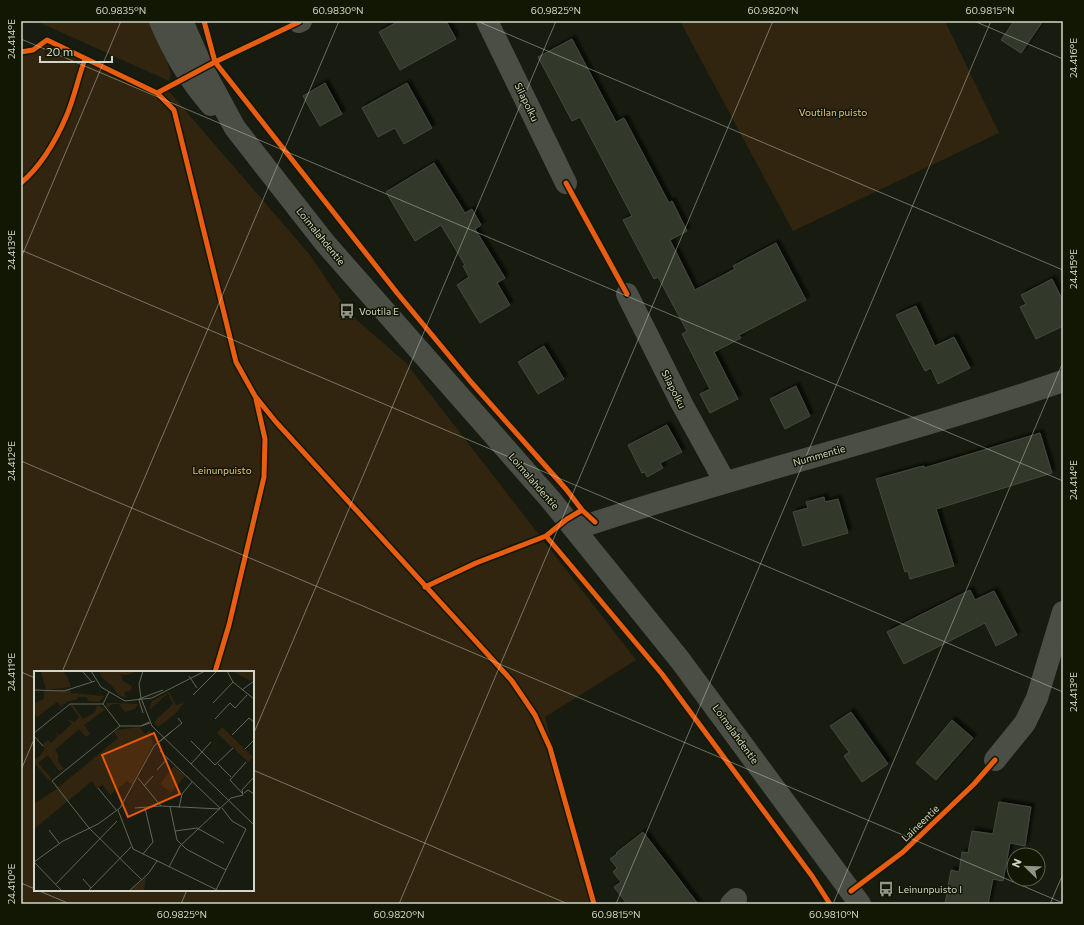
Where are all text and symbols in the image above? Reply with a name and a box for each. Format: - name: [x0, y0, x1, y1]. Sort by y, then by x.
- text: 60.9835°N: [96, 4, 146, 16]
- text: 60.9830°N: [312, 4, 364, 16]
- text: 60.9825°N: [531, 4, 581, 16]
- text: 60.9820°N: [748, 4, 799, 16]
- text: 60.9815°N: [965, 4, 1015, 16]
- text: 24.414°E: [5, 19, 17, 59]
- scale bar: [40, 38, 112, 64]
- text: 24.416°E: [1067, 38, 1079, 78]
- text: 20 m: [46, 44, 73, 58]
- street label: Silapolku: [512, 81, 542, 123]
- park label: Voutilan puisto: [799, 106, 867, 118]
- street label: Loimalahdentie: [294, 205, 348, 267]
- text: 24.413°E: [5, 230, 17, 270]
- text: 24.415°E: [1067, 249, 1079, 289]
- bus stop icon: Voutila E: [338, 302, 356, 320]
- place label: Voutila E: [359, 305, 399, 317]
- street label: Silapolku: [659, 368, 689, 410]
- text: 24.412°E: [5, 441, 17, 481]
- street label: Nummentie: [792, 442, 846, 468]
- street label: Loimalahdentie: [506, 450, 562, 512]
- text: 24.414°E: [1067, 460, 1079, 500]
- park label: Leinunpuisto: [192, 464, 252, 476]
- text: 24.411°E: [5, 653, 17, 691]
- inset map: [34, 671, 254, 891]
- text: 24.413°E: [1067, 672, 1079, 712]
- street label: Loimalahdentie: [710, 702, 762, 766]
- street label: Laineentie: [899, 802, 941, 844]
- north arrow: [1006, 847, 1046, 887]
- text: N: [1009, 857, 1024, 869]
- text: 24.410°E: [5, 864, 17, 904]
- bus stop icon: Leinunpuisto I: [877, 880, 895, 898]
- place label: Leinunpuisto I: [898, 883, 962, 895]
- text: 60.9825°N: [157, 908, 207, 920]
- text: 60.9820°N: [374, 908, 425, 920]
- text: 60.9815°N: [591, 908, 641, 920]
- text: 60.9810°N: [809, 908, 859, 920]

